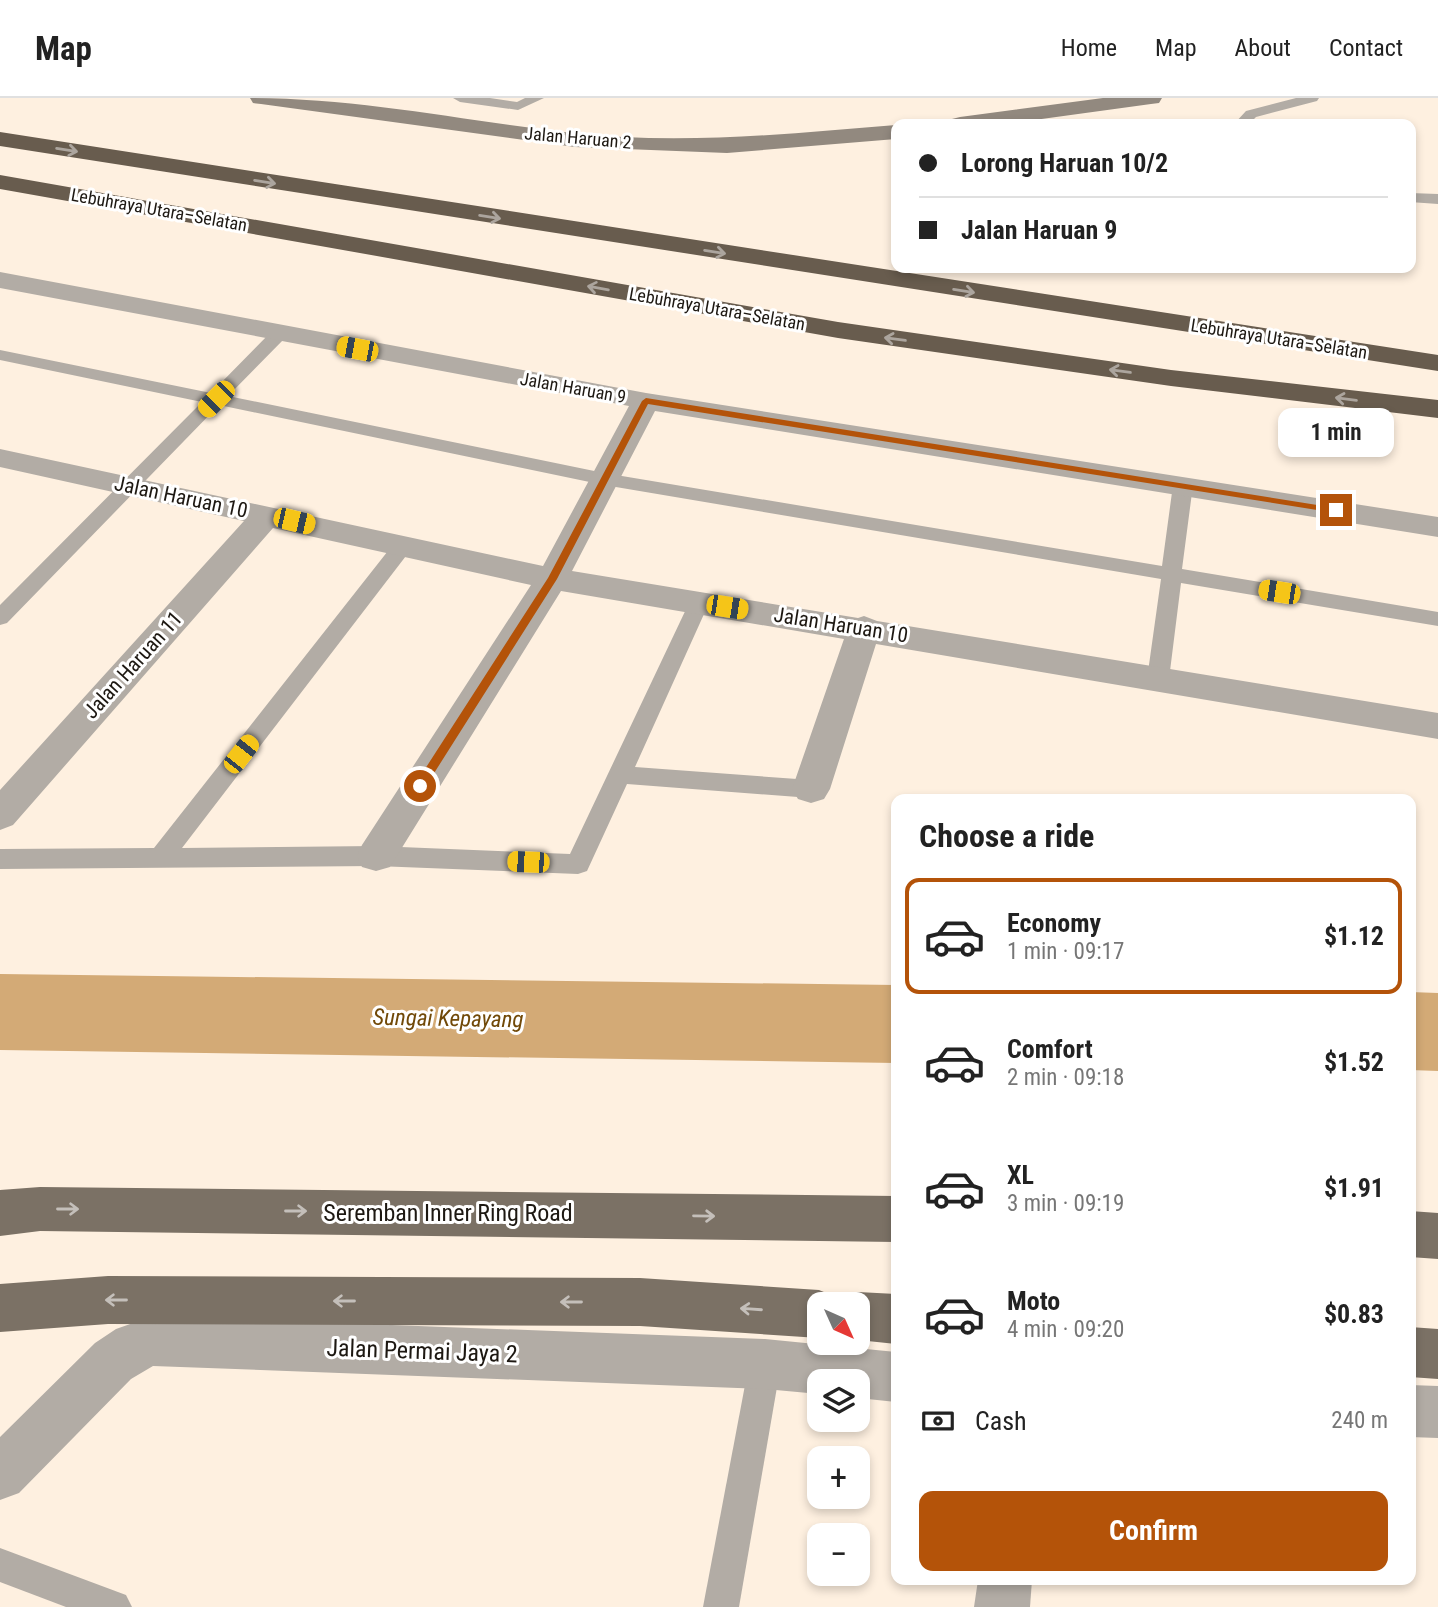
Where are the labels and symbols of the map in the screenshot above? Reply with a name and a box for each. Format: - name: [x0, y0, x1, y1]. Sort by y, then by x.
- street label: Jalan Haruan 2: [524, 122, 632, 153]
- one-way arrow: [55, 144, 78, 157]
- one-way arrow: [253, 176, 276, 189]
- street label: Lebuhraya Utara–Selatan: [69, 184, 249, 235]
- one-way arrow: [478, 211, 501, 224]
- one-way arrow: [703, 246, 726, 259]
- one-way arrow: [587, 281, 610, 294]
- street label: Lebuhraya Utara–Selatan: [627, 283, 807, 334]
- one-way arrow: [952, 285, 975, 298]
- street label: Lebuhraya Utara–Selatan: [1189, 314, 1369, 363]
- one-way arrow: [884, 332, 907, 345]
- car: [335, 335, 380, 363]
- one-way arrow: [1109, 364, 1132, 377]
- street label: Jalan Haruan 9: [518, 368, 628, 407]
- car: [194, 377, 239, 421]
- one-way arrow: [1335, 392, 1358, 405]
- callout: 1 min: [1278, 408, 1394, 458]
- street label: Jalan Haruan 10: [112, 471, 250, 523]
- route end: [1320, 494, 1352, 526]
- car: [272, 506, 317, 536]
- car: [1257, 578, 1302, 606]
- car: [705, 593, 750, 621]
- street label: Jalan Haruan 10: [772, 603, 910, 647]
- street label: Jalan Haruan 11: [79, 607, 187, 723]
- car: [220, 731, 263, 777]
- route start: [404, 770, 436, 802]
- car: [507, 851, 550, 873]
- water label: Sungai Kepayang: [372, 1004, 524, 1033]
- street label: Seremban Inner Ring Road: [323, 1199, 573, 1227]
- one-way arrow: [56, 1203, 79, 1216]
- one-way arrow: [284, 1205, 307, 1218]
- one-way arrow: [692, 1209, 715, 1222]
- north arrow: [807, 1292, 870, 1354]
- one-way arrow: [105, 1293, 128, 1307]
- one-way arrow: [333, 1294, 356, 1308]
- one-way arrow: [560, 1295, 583, 1309]
- one-way arrow: [740, 1303, 763, 1316]
- street label: Jalan Permai Jaya 2: [326, 1334, 518, 1368]

